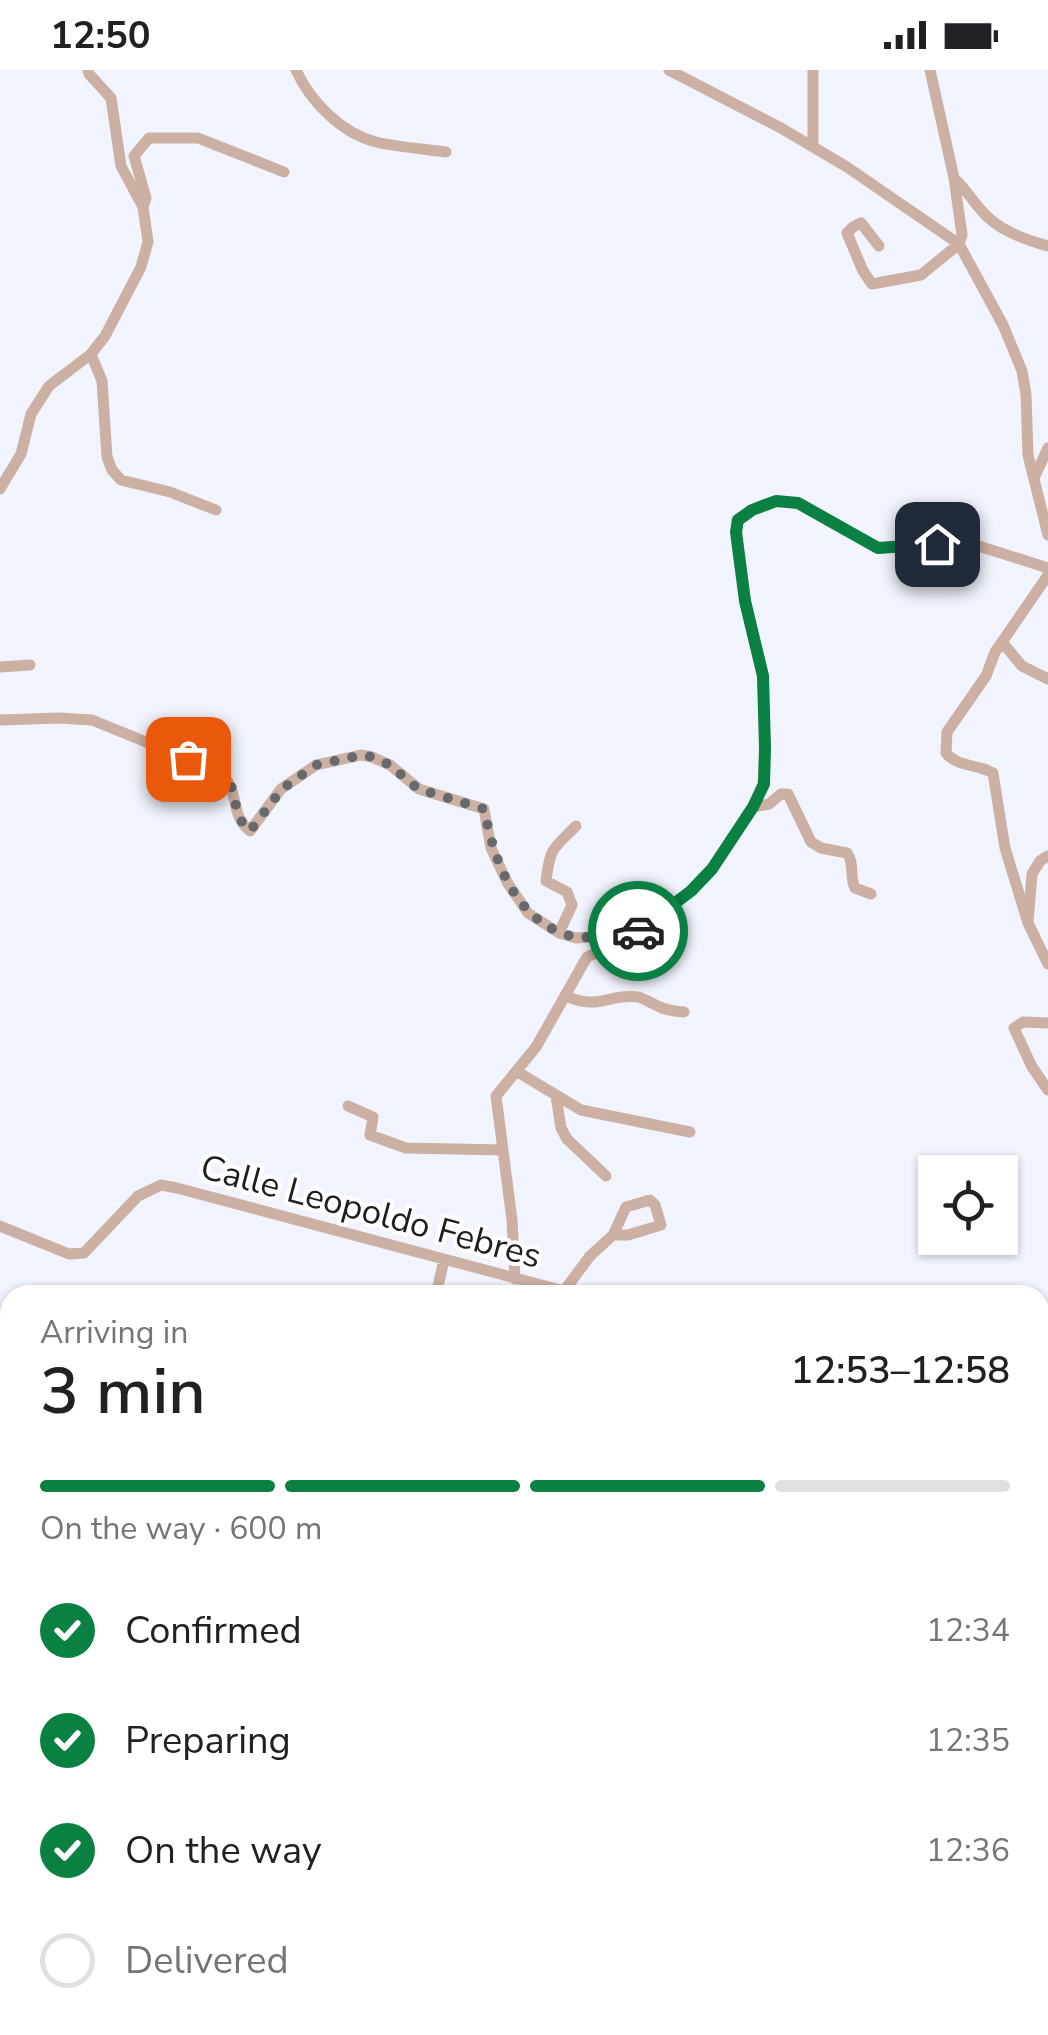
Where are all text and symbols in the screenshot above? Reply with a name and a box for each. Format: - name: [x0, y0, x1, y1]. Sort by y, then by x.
- text: 12:50: [50, 10, 151, 61]
- pin: [895, 502, 980, 587]
- icon: home: [910, 517, 965, 572]
- pin: [146, 717, 231, 802]
- icon: bag: [161, 732, 216, 787]
- courier: [588, 881, 688, 981]
- icon: car: [611, 904, 666, 959]
- street label: Calle Leopoldo Febres: [195, 1143, 546, 1280]
- map controls: [918, 1155, 1018, 1255]
- button: locate: [918, 1155, 1018, 1255]
- text: Arriving in: [40, 1311, 188, 1354]
- text: 12:53–12:58: [791, 1345, 1010, 1396]
- text: 3 min: [40, 1347, 206, 1436]
- text: On the way · 600 m: [40, 1507, 322, 1550]
- icon: check: [40, 1603, 95, 1658]
- text: Confirmed: [125, 1605, 302, 1656]
- text: 12:34: [926, 1609, 1010, 1652]
- icon: check: [40, 1713, 95, 1768]
- text: Preparing: [125, 1715, 291, 1766]
- text: 12:35: [926, 1719, 1010, 1762]
- icon: check: [40, 1823, 95, 1878]
- text: On the way: [125, 1825, 321, 1876]
- text: 12:36: [926, 1829, 1010, 1872]
- text: Delivered: [125, 1935, 289, 1986]

